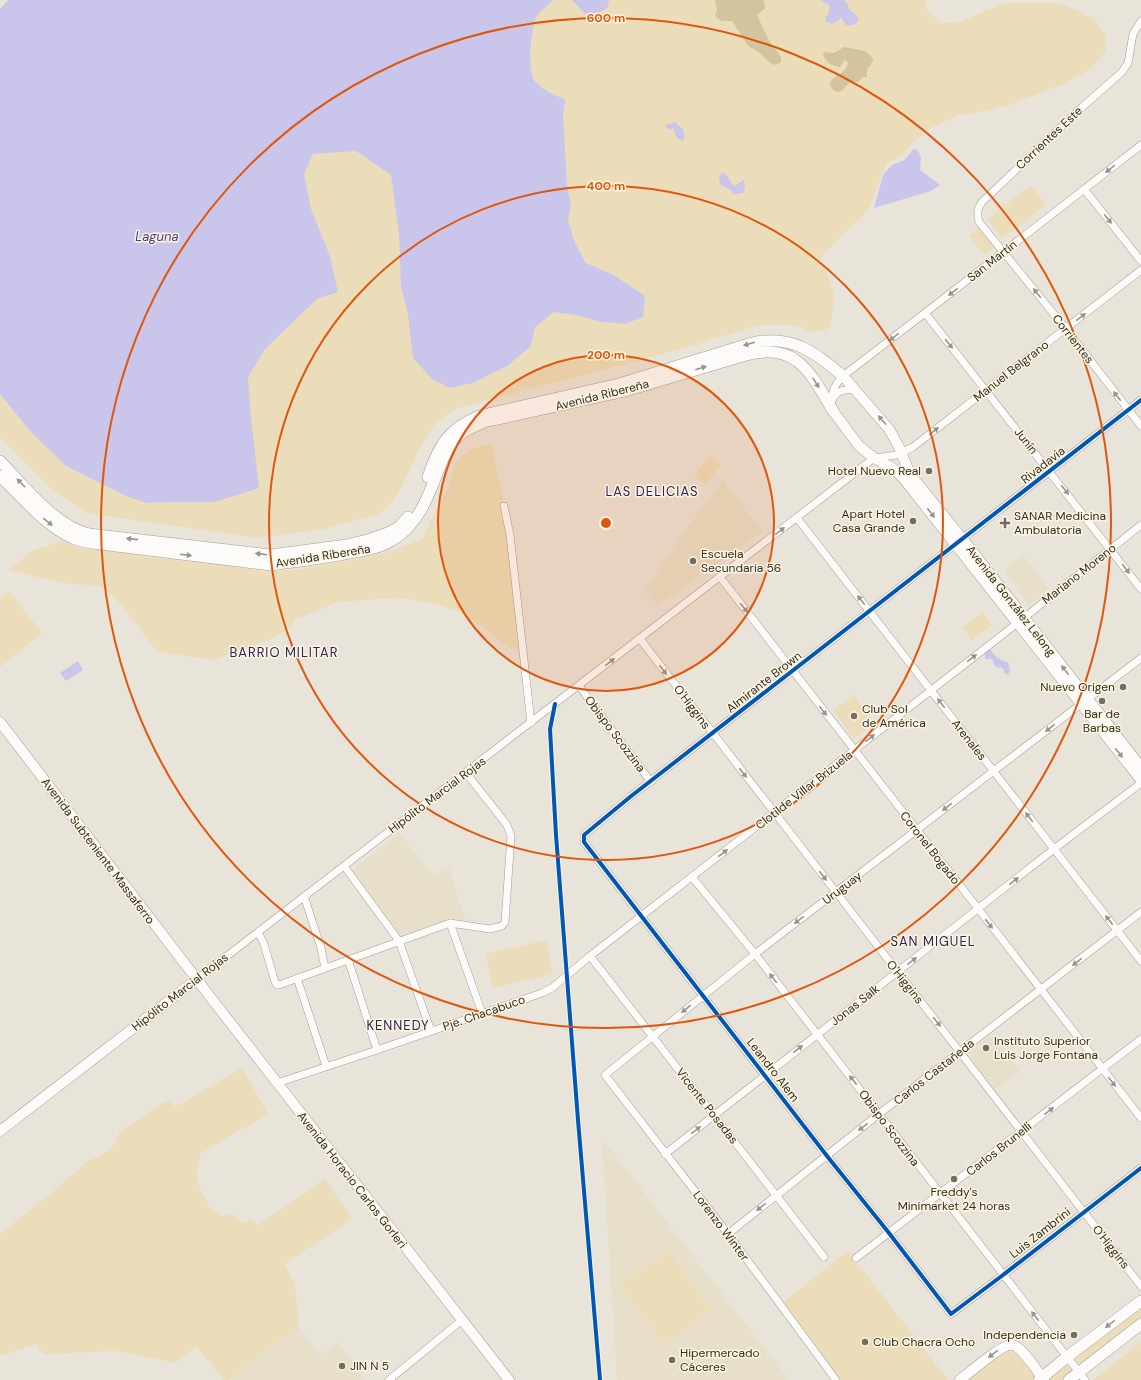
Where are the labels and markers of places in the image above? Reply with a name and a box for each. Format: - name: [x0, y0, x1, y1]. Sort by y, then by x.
- place label: Hotel Nuevo Real: [828, 463, 921, 479]
- marker: Hotel Nuevo Real: [924, 466, 934, 476]
- place label: Apart Hotel Casa Grande: [833, 506, 905, 536]
- place label: SANAR Medicina Ambulatoria: [1014, 508, 1106, 538]
- centre of rings: [599, 516, 613, 530]
- marker: Apart Hotel Casa Grande: [908, 516, 918, 526]
- marker: SANAR Medicina Ambulatoria: [999, 517, 1011, 529]
- place label: Escuela Secundaria 56: [701, 546, 781, 576]
- marker: Escuela Secundaria 56: [688, 556, 698, 566]
- place label: Nuevo Origen: [1040, 679, 1115, 695]
- marker: Nuevo Origen: [1118, 682, 1128, 692]
- marker: Bar de Barbas: [1097, 696, 1107, 706]
- place label: Club Sol de América: [862, 701, 926, 731]
- place label: Bar de Barbas: [1083, 706, 1121, 736]
- marker: Club Sol de América: [849, 711, 859, 721]
- place label: Instituto Superior Luis Jorge Fontana: [994, 1033, 1098, 1063]
- marker: Instituto Superior Luis Jorge Fontana: [981, 1043, 991, 1053]
- marker: Freddy's Minimarket 24 horas: [949, 1174, 959, 1184]
- place label: Freddy's Minimarket 24 horas: [898, 1184, 1010, 1214]
- place label: Independencia: [983, 1327, 1066, 1343]
- marker: Independencia: [1069, 1330, 1079, 1340]
- place label: Club Chacra Ocho: [873, 1334, 975, 1350]
- marker: Club Chacra Ocho: [860, 1337, 870, 1347]
- place label: Hipermercado Cáceres: [680, 1345, 760, 1375]
- marker: Hipermercado Cáceres: [667, 1355, 677, 1365]
- place label: JIN N 5: [350, 1358, 389, 1374]
- marker: JIN N 5: [337, 1361, 347, 1371]

